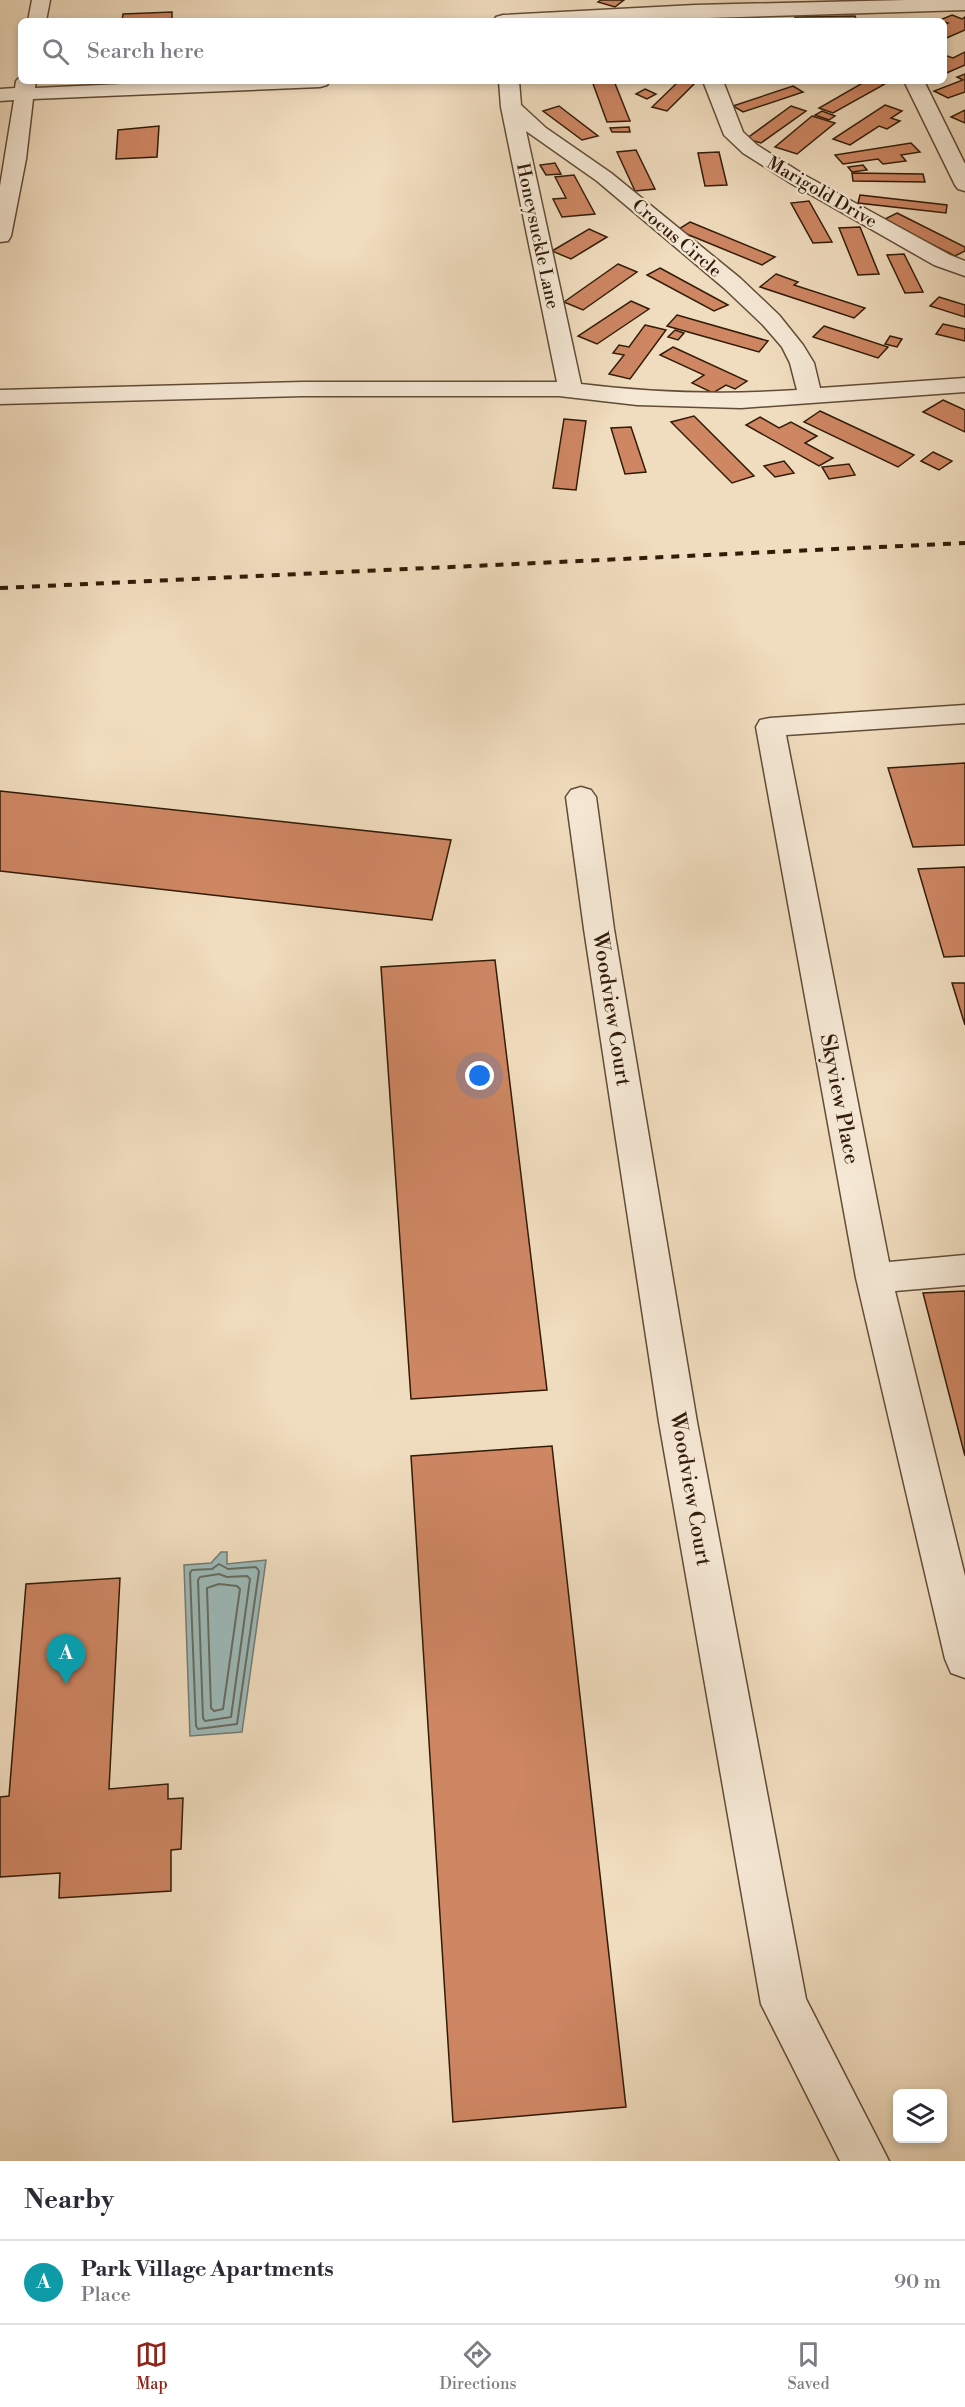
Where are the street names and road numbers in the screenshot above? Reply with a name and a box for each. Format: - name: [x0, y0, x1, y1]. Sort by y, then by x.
- street label: Marigold Drive: [762, 152, 881, 233]
- street label: Honeysuckle Lane: [511, 161, 564, 311]
- street label: Crocus Circle: [627, 194, 726, 283]
- street label: Woodview Court: [586, 929, 636, 1089]
- street label: Skyview Place: [814, 1032, 864, 1167]
- street label: Woodview Court: [664, 1409, 716, 1569]

